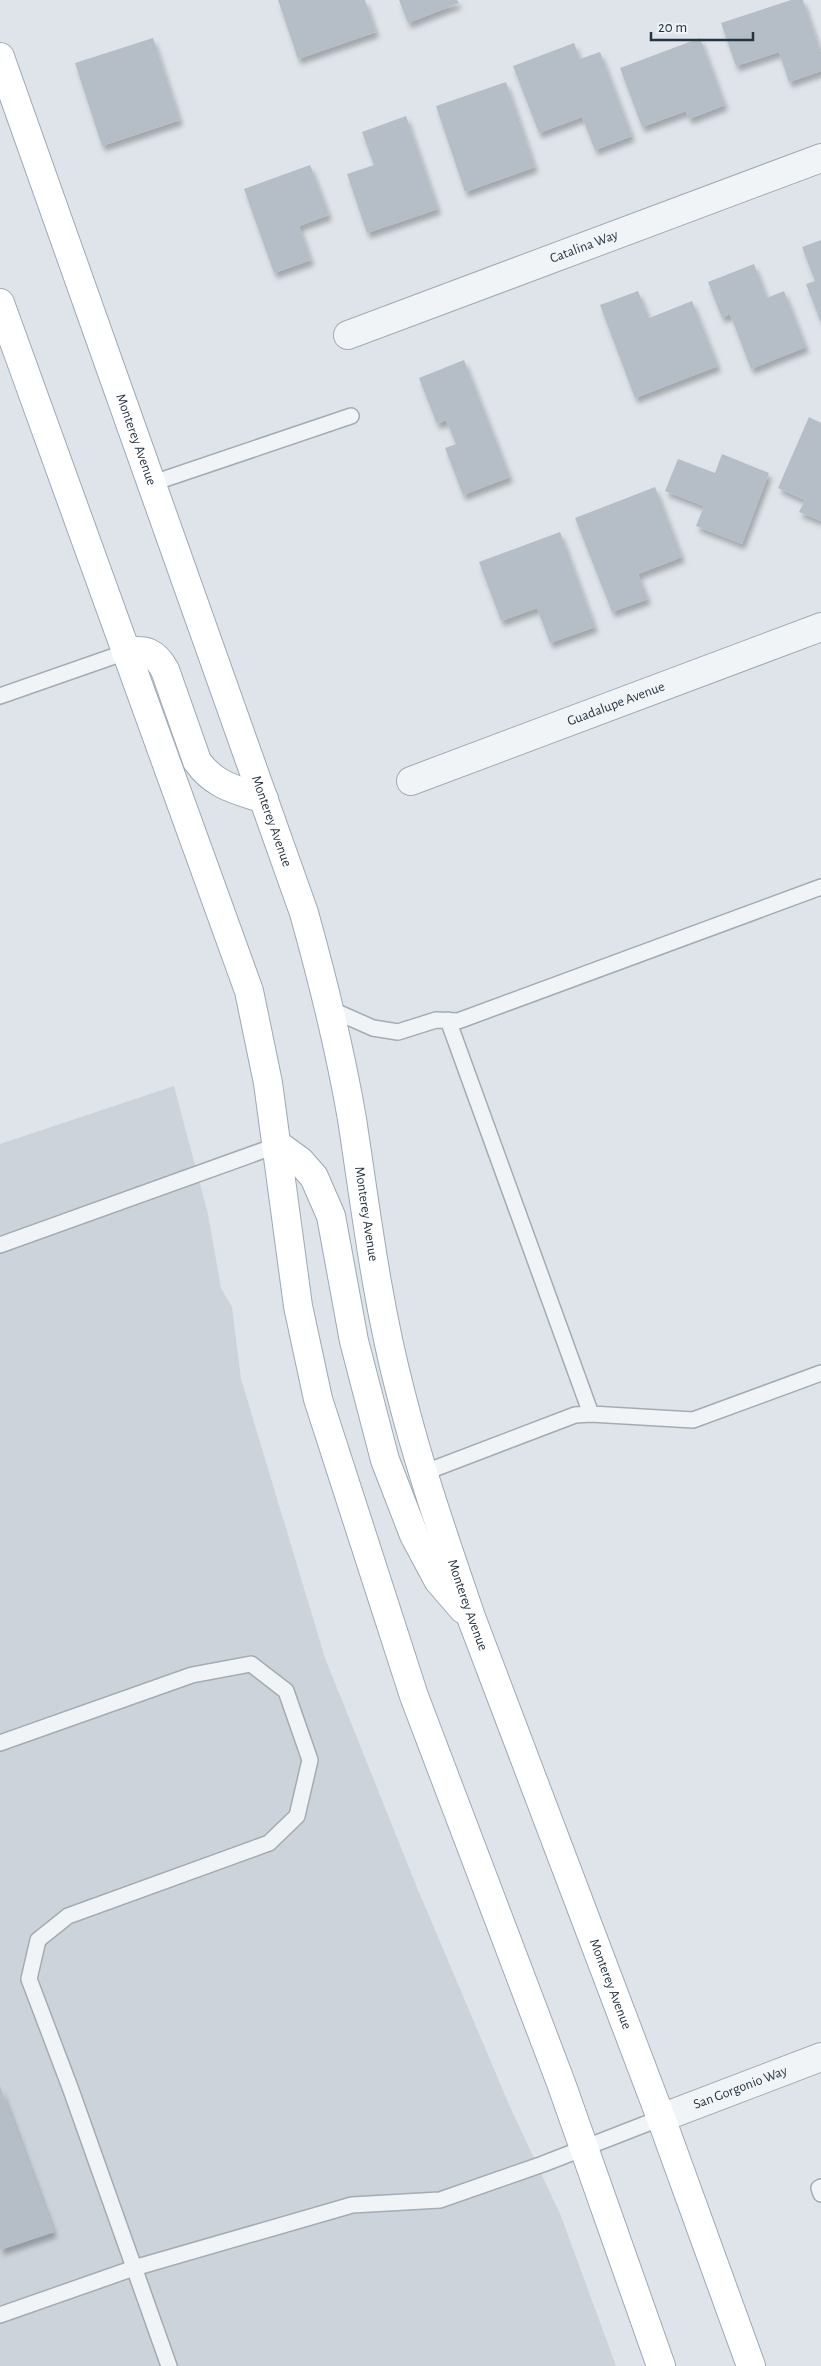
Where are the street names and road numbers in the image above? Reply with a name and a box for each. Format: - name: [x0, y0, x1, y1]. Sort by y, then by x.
- street label: Catalina Way: [548, 228, 620, 266]
- street label: Monterey Avenue: [113, 392, 158, 487]
- street label: Guadalupe Avenue: [565, 679, 667, 729]
- street label: Monterey Avenue: [249, 774, 294, 869]
- street label: Monterey Avenue: [352, 1166, 380, 1262]
- street label: Monterey Avenue: [445, 1558, 490, 1653]
- street label: Monterey Avenue: [587, 1937, 634, 2031]
- street label: San Gorgonio Way: [692, 2064, 789, 2112]

